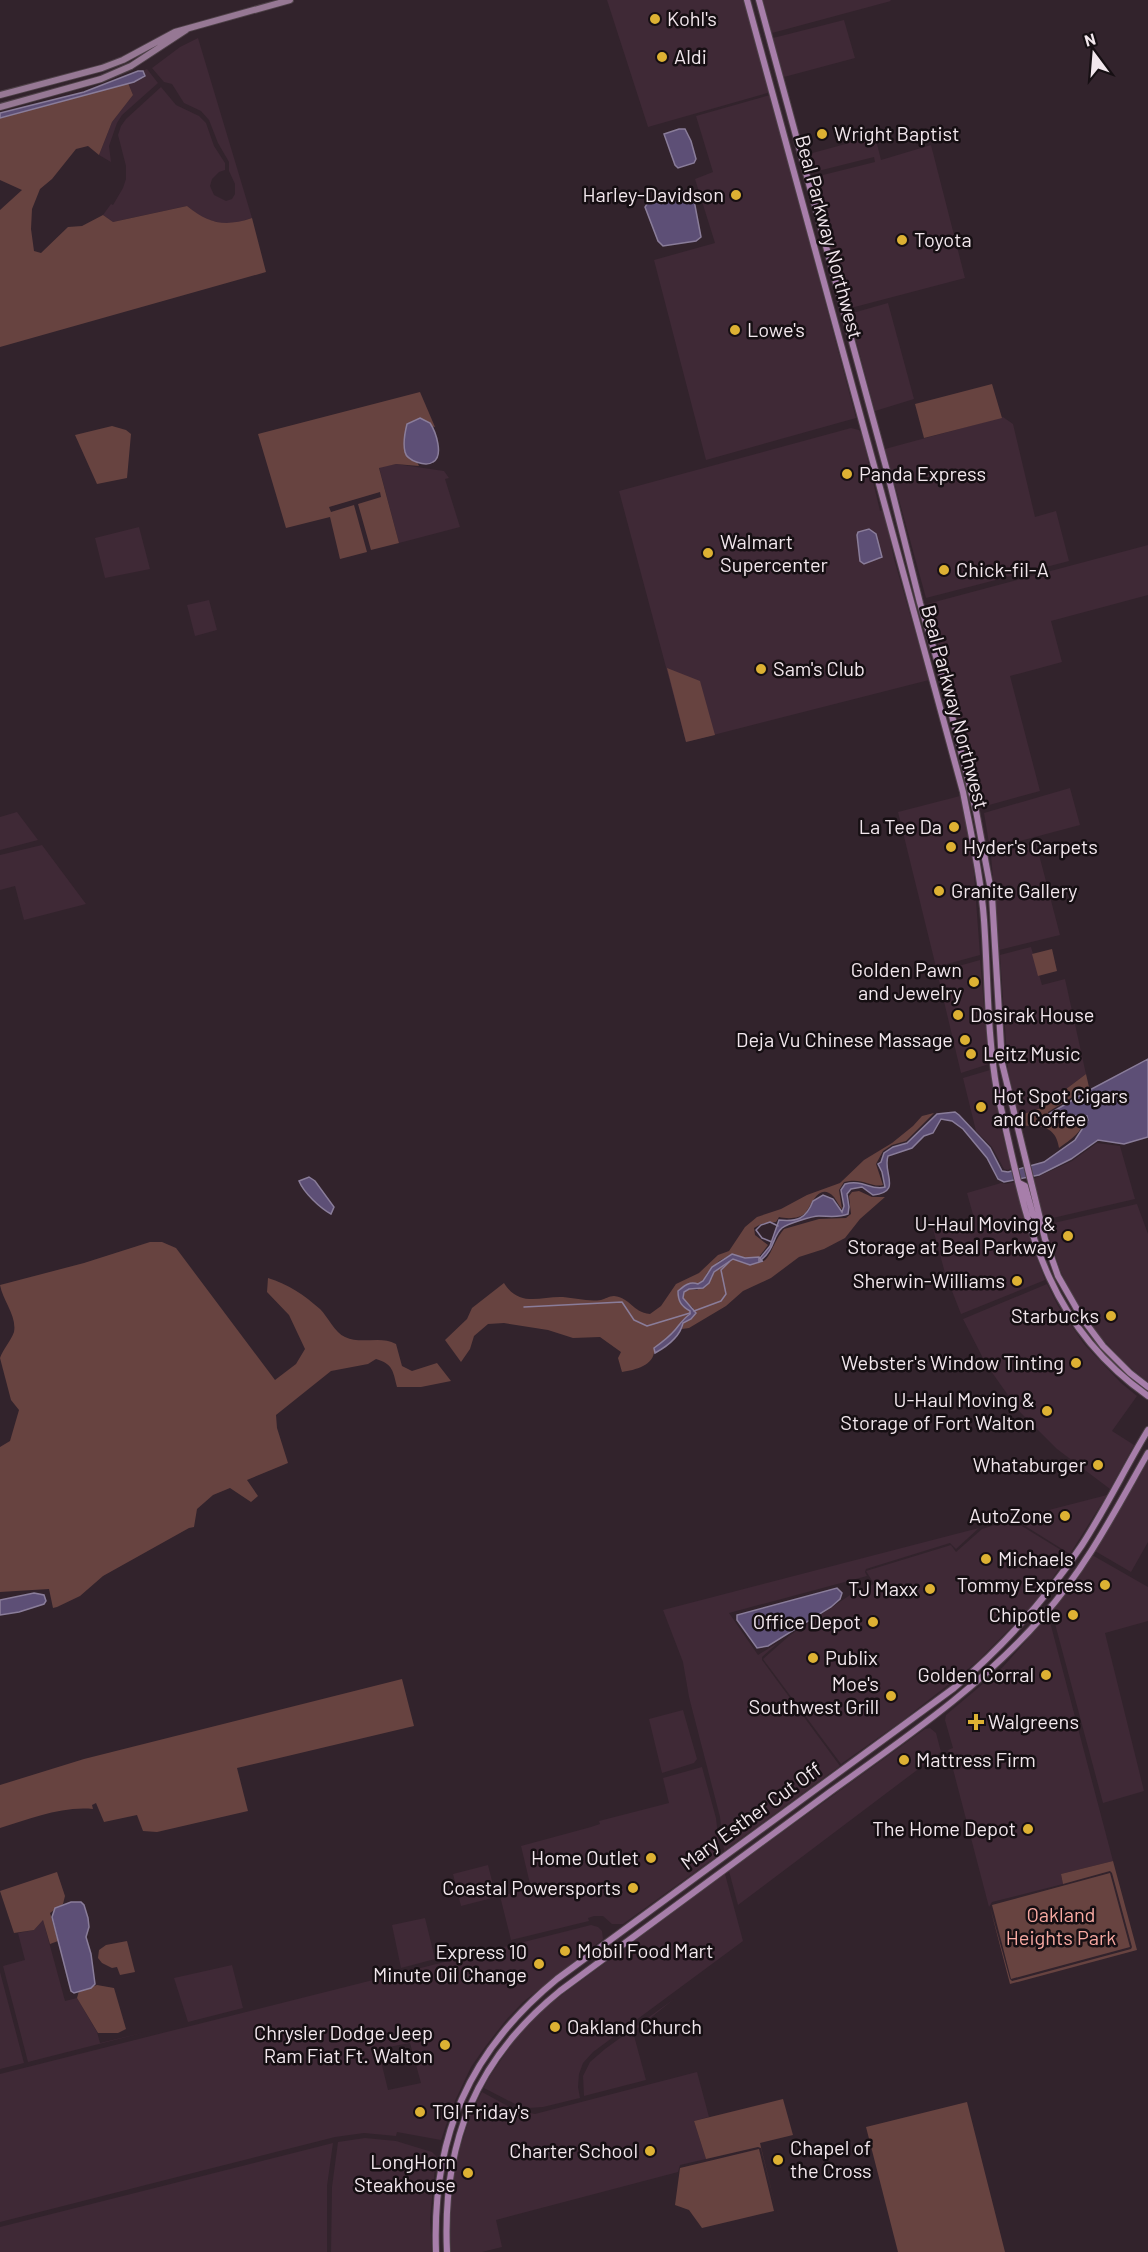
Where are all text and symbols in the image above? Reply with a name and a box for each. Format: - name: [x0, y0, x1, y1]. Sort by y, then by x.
- place label: Kohl's: [667, 6, 717, 30]
- marker: Kohl's: [648, 12, 662, 26]
- north arrow: [1064, 24, 1124, 84]
- text: N: [1082, 29, 1097, 50]
- place label: Aldi: [674, 44, 707, 68]
- marker: Aldi: [655, 50, 669, 64]
- place label: Wright Baptist: [834, 121, 959, 145]
- marker: Wright Baptist: [815, 127, 829, 141]
- street label: Beal Parkway Northwest: [791, 132, 869, 341]
- place label: Harley-Davidson: [583, 182, 724, 206]
- marker: Harley-Davidson: [729, 188, 743, 202]
- place label: Toyota: [914, 227, 972, 251]
- marker: Toyota: [895, 233, 909, 247]
- place label: Lowe's: [747, 317, 805, 341]
- marker: Lowe's: [728, 323, 742, 337]
- place label: Panda Express: [859, 461, 986, 485]
- marker: Panda Express: [840, 467, 854, 481]
- place label: Walmart Supercenter: [720, 529, 828, 576]
- marker: Walmart Supercenter: [701, 546, 715, 560]
- place label: Chick-fil-A: [956, 557, 1049, 581]
- marker: Chick-fil-A: [937, 563, 951, 577]
- street label: Beal Parkway Northwest: [917, 602, 995, 811]
- place label: Sam's Club: [773, 656, 865, 680]
- marker: Sam's Club: [754, 662, 768, 676]
- place label: La Tee Da: [859, 814, 942, 838]
- marker: La Tee Da: [947, 820, 961, 834]
- place label: Hyder's Carpets: [963, 834, 1098, 858]
- marker: Hyder's Carpets: [944, 840, 958, 854]
- place label: Granite Gallery: [951, 878, 1078, 902]
- marker: Granite Gallery: [932, 884, 946, 898]
- place label: Golden Pawn and Jewelry: [851, 957, 962, 1004]
- marker: Golden Pawn and Jewelry: [967, 975, 981, 989]
- place label: Dosirak House: [970, 1002, 1094, 1026]
- marker: Dosirak House: [951, 1008, 965, 1022]
- place label: Deja Vu Chinese Massage: [736, 1027, 953, 1051]
- marker: Deja Vu Chinese Massage: [958, 1033, 972, 1047]
- place label: Leitz Music: [983, 1041, 1080, 1065]
- marker: Leitz Music: [964, 1047, 978, 1061]
- place label: Hot Spot Cigars and Coffee: [993, 1083, 1128, 1130]
- marker: Hot Spot Cigars and Coffee: [974, 1100, 988, 1114]
- place label: U-Haul Moving & Storage at Beal Parkway: [847, 1211, 1056, 1258]
- marker: U-Haul Moving & Storage at Beal Parkway: [1061, 1229, 1075, 1243]
- place label: Sherwin-Williams: [853, 1268, 1005, 1292]
- marker: Sherwin-Williams: [1010, 1274, 1024, 1288]
- place label: Starbucks: [1011, 1303, 1099, 1327]
- marker: Starbucks: [1104, 1309, 1118, 1323]
- place label: Webster's Window Tinting: [841, 1350, 1064, 1374]
- marker: Webster's Window Tinting: [1069, 1356, 1083, 1370]
- place label: U-Haul Moving & Storage of Fort Walton: [840, 1387, 1035, 1434]
- marker: U-Haul Moving & Storage of Fort Walton: [1040, 1404, 1054, 1418]
- place label: Whataburger: [973, 1452, 1086, 1476]
- marker: Whataburger: [1091, 1458, 1105, 1472]
- place label: AutoZone: [969, 1503, 1053, 1527]
- marker: AutoZone: [1058, 1509, 1072, 1523]
- place label: Michaels: [998, 1546, 1074, 1570]
- marker: Michaels: [979, 1552, 993, 1566]
- place label: Tommy Express: [957, 1572, 1093, 1596]
- place label: TJ Maxx: [848, 1576, 918, 1600]
- marker: Tommy Express: [1098, 1578, 1112, 1592]
- marker: TJ Maxx: [923, 1582, 937, 1596]
- place label: Chipotle: [989, 1602, 1061, 1626]
- marker: Chipotle: [1066, 1608, 1080, 1622]
- place label: Office Depot: [753, 1609, 861, 1633]
- marker: Office Depot: [866, 1615, 880, 1629]
- place label: Publix: [825, 1645, 878, 1669]
- marker: Publix: [806, 1651, 820, 1665]
- place label: Golden Corral: [918, 1662, 1034, 1686]
- marker: Golden Corral: [1039, 1668, 1053, 1682]
- place label: Moe's Southwest Grill: [749, 1671, 879, 1718]
- marker: Moe's Southwest Grill: [884, 1689, 898, 1703]
- place label: Walgreens: [988, 1709, 1079, 1733]
- marker: Walgreens: [969, 1715, 983, 1729]
- place label: Mattress Firm: [916, 1747, 1036, 1771]
- marker: Mattress Firm: [897, 1753, 911, 1767]
- street label: Mary Esther Cut Off: [675, 1756, 825, 1874]
- place label: The Home Depot: [872, 1816, 1016, 1840]
- marker: The Home Depot: [1021, 1822, 1035, 1836]
- place label: Home Outlet: [531, 1845, 639, 1869]
- marker: Home Outlet: [644, 1851, 658, 1865]
- place label: Coastal Powersports: [442, 1875, 621, 1899]
- marker: Coastal Powersports: [626, 1881, 640, 1895]
- park label: Oakland Heights Park: [1006, 1902, 1116, 1949]
- place label: Mobil Food Mart: [577, 1938, 713, 1962]
- place label: Express 10 Minute Oil Change: [373, 1939, 527, 1986]
- marker: Mobil Food Mart: [558, 1944, 572, 1958]
- marker: Express 10 Minute Oil Change: [532, 1957, 546, 1971]
- place label: Oakland Church: [567, 2014, 702, 2038]
- place label: Chrysler Dodge Jeep Ram Fiat Ft. Walton: [254, 2020, 433, 2067]
- marker: Oakland Church: [548, 2020, 562, 2034]
- marker: Chrysler Dodge Jeep Ram Fiat Ft. Walton: [438, 2038, 452, 2052]
- place label: TGI Friday's: [432, 2099, 529, 2123]
- marker: TGI Friday's: [413, 2105, 427, 2119]
- place label: Chapel of the Cross: [790, 2135, 872, 2182]
- place label: Charter School: [509, 2138, 638, 2162]
- marker: Charter School: [643, 2144, 657, 2158]
- place label: LongHorn Steakhouse: [354, 2149, 456, 2196]
- marker: Chapel of the Cross: [771, 2153, 785, 2167]
- marker: LongHorn Steakhouse: [461, 2166, 475, 2180]

